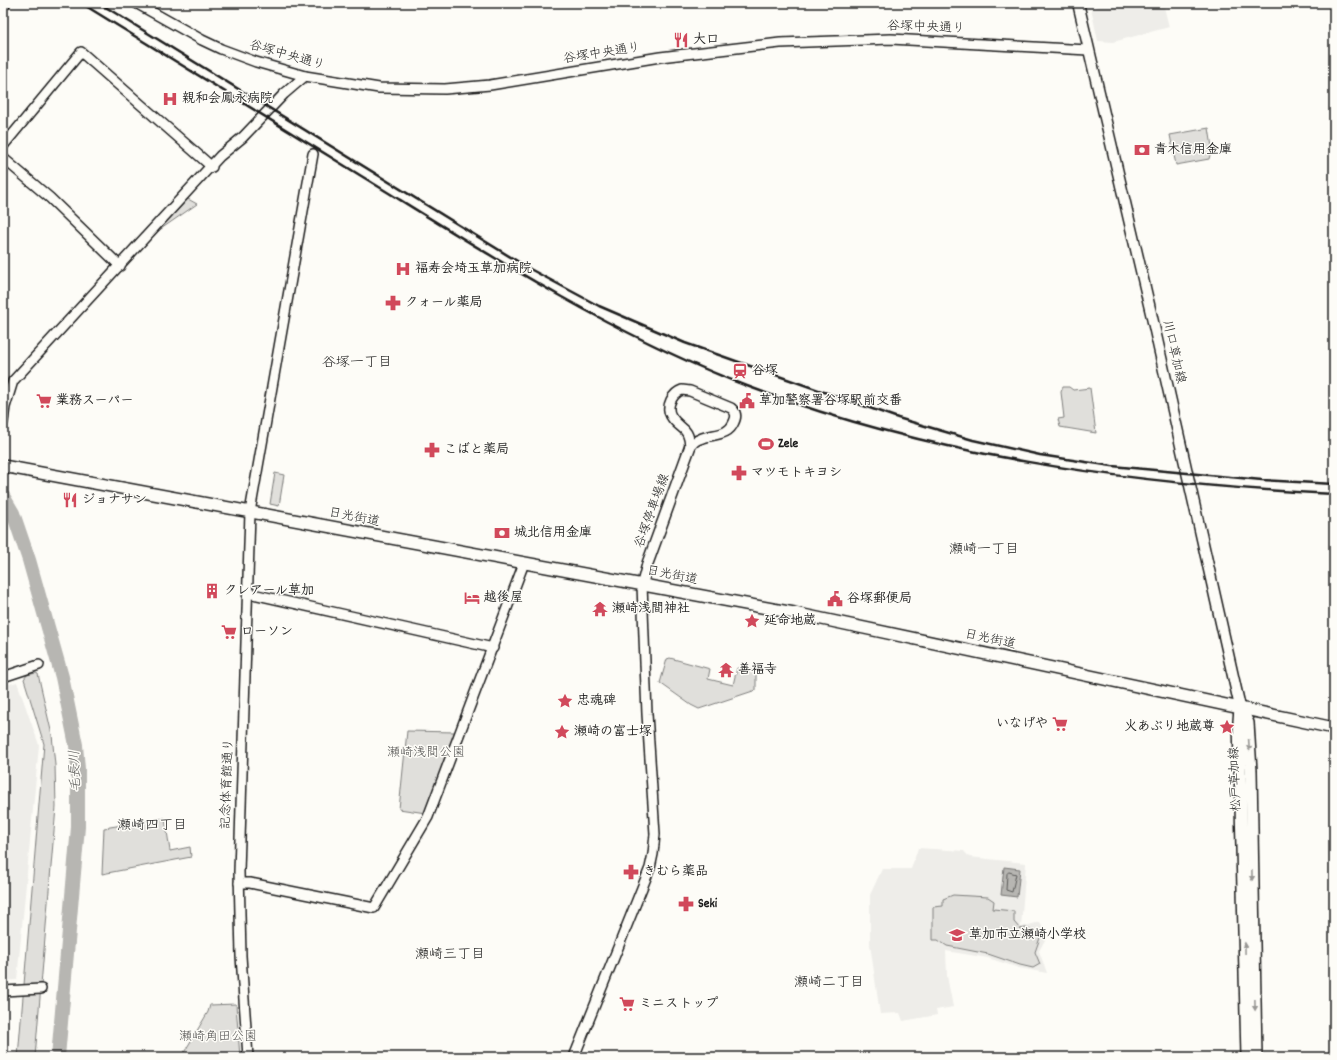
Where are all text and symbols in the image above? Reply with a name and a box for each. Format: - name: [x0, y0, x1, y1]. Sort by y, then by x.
- street label: 谷塚中央通り: [887, 17, 965, 39]
- restaurant icon: 大口: [672, 31, 690, 49]
- place label: 大口: [693, 31, 719, 50]
- street label: 谷塚中央通り: [247, 36, 327, 76]
- street label: 谷塚中央通り: [562, 39, 642, 69]
- hospital icon: 親和会鳳永病院: [161, 90, 179, 108]
- place label: 親和会鳳永病院: [182, 90, 273, 109]
- bank icon: 青木信用金庫: [1133, 141, 1151, 159]
- place label: 青木信用金庫: [1154, 141, 1232, 160]
- hospital icon: 福寿会埼玉草加病院: [394, 260, 412, 278]
- place label: 福寿会埼玉草加病院: [415, 260, 532, 279]
- pharmacy icon: クォール薬局: [384, 294, 402, 312]
- place label: クォール薬局: [405, 294, 482, 313]
- street label: 川口草加線: [1156, 318, 1190, 387]
- district label: 谷塚一丁目: [322, 353, 392, 373]
- station icon: 谷塚: [731, 362, 749, 380]
- place label: 谷塚: [752, 362, 778, 381]
- supermarket icon: 業務スーパー: [35, 392, 53, 410]
- place label: 業務スーパー: [56, 392, 133, 411]
- public building icon: 草加警察署谷塚駅前交番: [738, 392, 756, 410]
- place label: 草加警察署谷塚駅前交番: [759, 392, 902, 411]
- sports icon: Zele: [757, 435, 775, 453]
- place label: Zele: [778, 435, 799, 454]
- pharmacy icon: こばと薬局: [423, 441, 441, 459]
- place label: こばと薬局: [444, 441, 509, 460]
- pharmacy icon: マツモトキヨシ: [730, 464, 748, 482]
- place label: マツモトキヨシ: [751, 464, 842, 483]
- street label: 谷塚停車場線: [631, 470, 676, 551]
- restaurant icon: ジョナサン: [61, 491, 79, 509]
- place label: ジョナサン: [82, 491, 147, 510]
- street label: 日光街道: [327, 504, 381, 532]
- bank icon: 城北信用金庫: [493, 524, 511, 542]
- place label: 城北信用金庫: [514, 524, 592, 543]
- district label: 瀬崎一丁目: [949, 540, 1019, 560]
- street label: 日光街道: [645, 562, 699, 590]
- building icon: クレアール草加: [203, 582, 221, 600]
- place label: クレアール草加: [224, 582, 314, 601]
- hotel icon: 越後屋: [463, 589, 481, 607]
- place label: 越後屋: [483, 589, 523, 608]
- public building icon: 谷塚郵便局: [826, 590, 844, 608]
- place label: 谷塚郵便局: [847, 590, 912, 609]
- temple icon: 瀬崎浅間神社: [591, 600, 609, 618]
- place label: 瀬崎浅間神社: [612, 600, 690, 619]
- place icon: 延命地蔵: [743, 612, 761, 630]
- place label: 延命地蔵: [764, 612, 816, 631]
- supermarket icon: ローソン: [220, 623, 238, 641]
- place label: ローソン: [241, 623, 293, 642]
- street label: 日光街道: [963, 625, 1017, 655]
- temple icon: 善福寺: [717, 661, 735, 679]
- place label: 善福寺: [738, 661, 777, 680]
- place icon: 忠魂碑: [556, 692, 574, 710]
- place label: 忠魂碑: [577, 692, 616, 711]
- place label: いなげや: [996, 715, 1048, 734]
- supermarket icon: いなげや: [1051, 715, 1069, 733]
- place label: 火あぶり地蔵尊: [1124, 718, 1215, 737]
- place icon: 火あぶり地蔵尊: [1218, 718, 1236, 736]
- place icon: 瀬崎の富士塚: [553, 723, 571, 741]
- place label: 瀬崎の富士塚: [574, 723, 652, 742]
- street label: 記念体育館通り: [217, 738, 239, 830]
- one-way arrow: [1246, 739, 1253, 751]
- park label: 瀬崎浅間公園: [387, 744, 465, 763]
- street label: 松戸草加線: [1225, 745, 1247, 812]
- water label: 毛長川: [65, 750, 87, 792]
- district label: 瀬崎四丁目: [117, 816, 187, 836]
- pharmacy icon: きむら薬品: [622, 863, 640, 881]
- place label: きむら薬品: [643, 863, 708, 882]
- one-way arrow: [1249, 869, 1255, 882]
- pharmacy icon: Seki: [677, 895, 695, 913]
- place label: Seki: [698, 895, 718, 914]
- school or university icon: 草加市立瀬崎小学校: [948, 926, 966, 944]
- place label: 草加市立瀬崎小学校: [969, 926, 1086, 945]
- one-way arrow: [1241, 942, 1248, 954]
- district label: 瀬崎三丁目: [415, 945, 485, 965]
- district label: 瀬崎二丁目: [794, 973, 864, 993]
- supermarket icon: ミニストップ: [618, 995, 636, 1013]
- place label: ミニストップ: [639, 995, 718, 1014]
- one-way arrow: [1252, 999, 1258, 1012]
- park label: 瀬崎角田公園: [179, 1028, 257, 1047]

